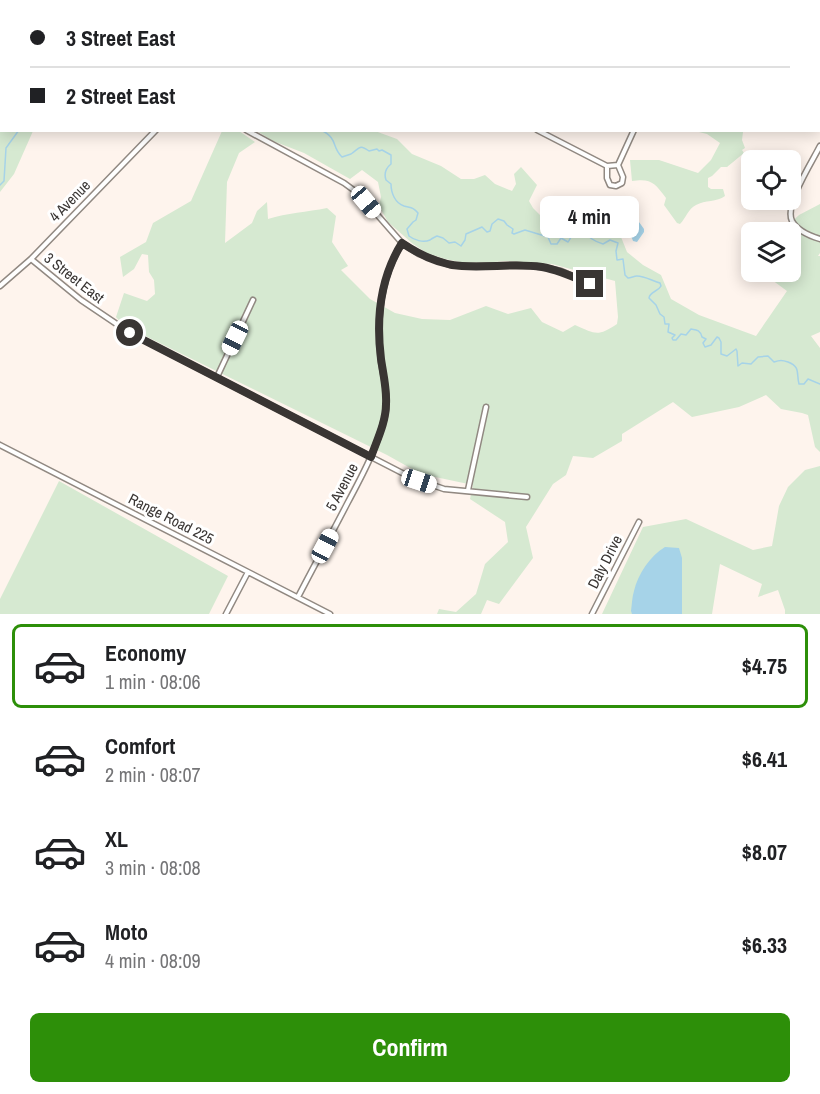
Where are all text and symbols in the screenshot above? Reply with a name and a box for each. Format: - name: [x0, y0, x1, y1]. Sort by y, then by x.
- text: 3 Street East: [66, 23, 175, 53]
- text: 2 Street East: [66, 81, 175, 111]
- map controls: [741, 150, 801, 282]
- button: locate: [741, 150, 801, 210]
- street label: 4 Avenue: [44, 175, 95, 226]
- car: [348, 182, 384, 222]
- callout: 4 min: [540, 197, 640, 239]
- text: 4 min: [568, 203, 611, 230]
- button: layers: [741, 222, 801, 282]
- street label: 3 Street East: [40, 247, 109, 308]
- route end: [576, 270, 603, 297]
- car: [219, 318, 251, 358]
- route start: [116, 319, 143, 346]
- street label: 5 Avenue: [320, 459, 363, 514]
- car: [399, 467, 439, 495]
- street label: Range Road 225: [125, 488, 218, 549]
- car: [309, 526, 341, 566]
- street label: Daly Drive: [582, 531, 627, 592]
- text: Economy: [105, 638, 186, 668]
- icon: car: [33, 639, 87, 693]
- text: $4.75: [742, 651, 787, 681]
- text: 1 min · 08:06: [105, 668, 201, 695]
- text: Comfort: [105, 731, 175, 761]
- icon: car: [33, 732, 87, 786]
- text: $6.41: [742, 744, 787, 774]
- text: 2 min · 08:07: [105, 761, 201, 788]
- text: XL: [105, 824, 128, 854]
- icon: car: [33, 825, 87, 879]
- text: $8.07: [742, 837, 787, 867]
- text: 3 min · 08:08: [105, 854, 201, 881]
- text: Moto: [105, 917, 148, 947]
- icon: car: [33, 918, 87, 972]
- text: $6.33: [742, 930, 787, 960]
- text: 4 min · 08:09: [105, 947, 201, 974]
- button: Confirm: [30, 1013, 790, 1082]

